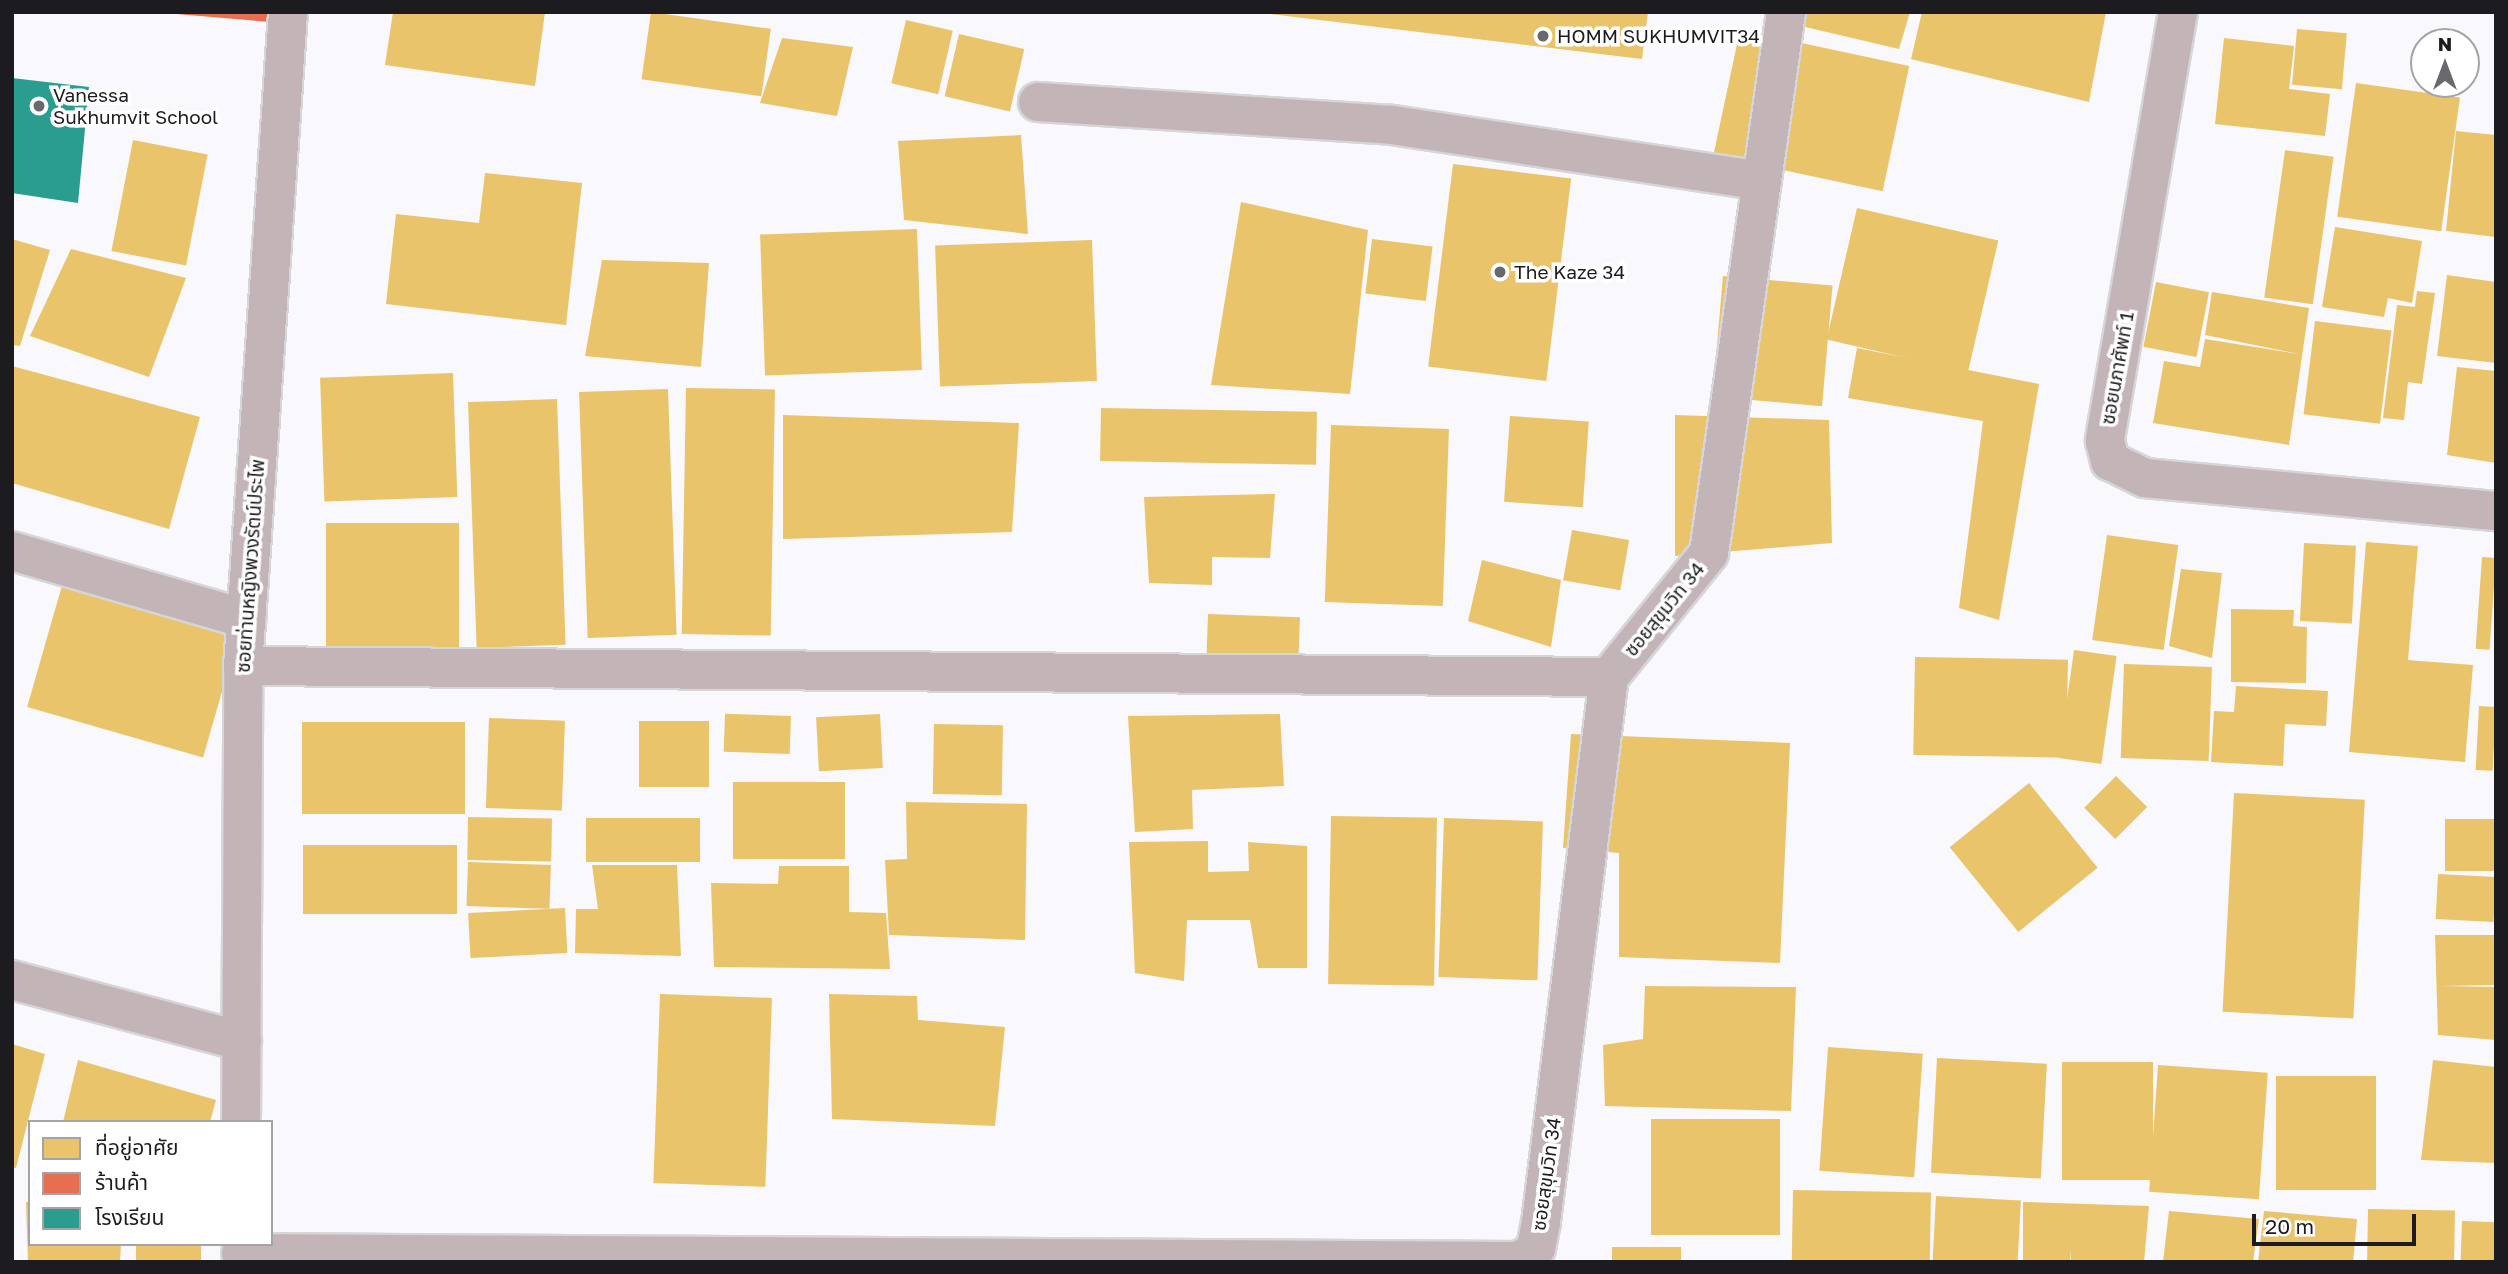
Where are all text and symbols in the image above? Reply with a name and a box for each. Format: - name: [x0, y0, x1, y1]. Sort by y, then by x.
- place label: HOMM SUKHUMVIT34: [1557, 25, 1760, 47]
- marker: HOMM SUKHUMVIT34: [1535, 28, 1551, 44]
- north arrow: [2410, 28, 2480, 98]
- text: N: [2438, 32, 2452, 55]
- place label: Vanessa Sukhumvit School: [53, 84, 218, 128]
- marker: Vanessa Sukhumvit School: [31, 98, 47, 114]
- place label: The Kaze 34: [1514, 261, 1625, 283]
- marker: The Kaze 34: [1492, 264, 1508, 280]
- street label: ซอยนภาศัพท์ 1: [2096, 310, 2138, 426]
- street label: ซอยท่านหญิงพวงรัตน์ประไพ: [231, 459, 269, 673]
- street label: ซอยสุขุมวิท 34: [1619, 558, 1709, 660]
- street label: ซอยสุขุมวิท 34: [1527, 1116, 1565, 1232]
- legend: [28, 1120, 273, 1246]
- text: ที่อยู่อาศัย: [95, 1134, 179, 1160]
- text: ร้านค้า: [95, 1169, 148, 1195]
- scale bar: [2256, 1200, 2420, 1244]
- text: โรงเรียน: [95, 1204, 164, 1230]
- text: 20 m: [2265, 1213, 2314, 1239]

